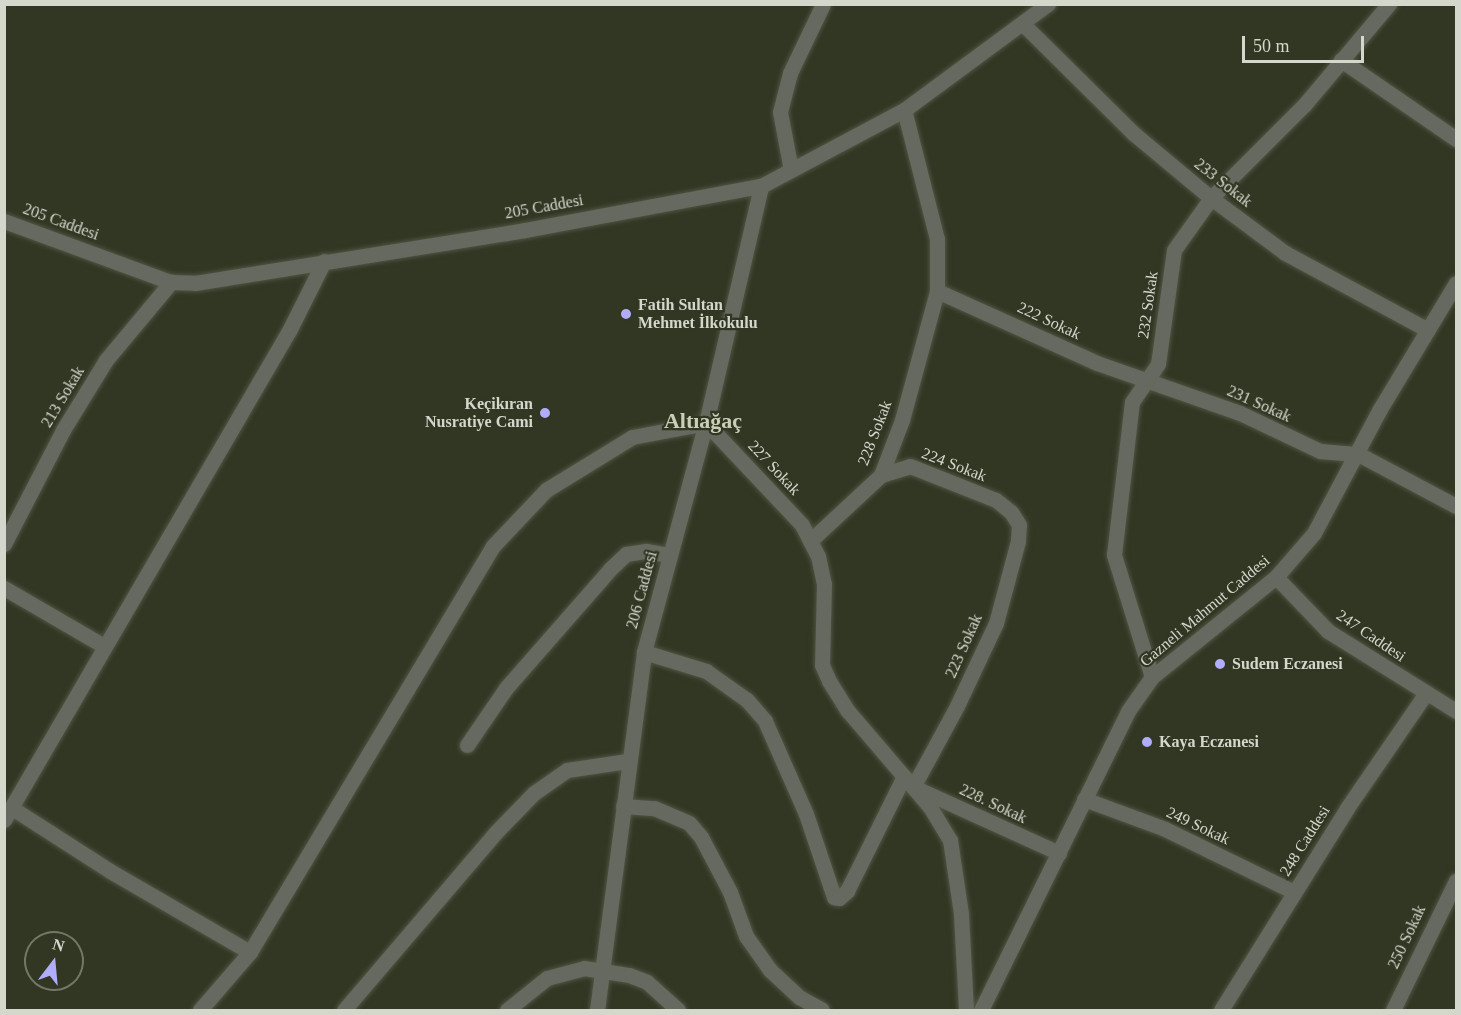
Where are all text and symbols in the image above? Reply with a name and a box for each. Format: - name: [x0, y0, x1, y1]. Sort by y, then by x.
- scale bar: [1245, 24, 1366, 62]
- text: 50 m: [1253, 36, 1290, 56]
- street label: 233 Sokak: [1190, 155, 1256, 211]
- street label: 205 Caddesi: [503, 191, 585, 223]
- street label: 205 Caddesi: [20, 199, 102, 245]
- street label: 232 Sokak: [1134, 270, 1162, 340]
- place label: Fatih Sultan Mehmet İlkokulu: [638, 295, 758, 333]
- street label: 222 Sokak: [1014, 298, 1084, 344]
- marker: Fatih Sultan Mehmet İlkokulu: [619, 307, 633, 321]
- street label: 213 Sokak: [37, 363, 89, 431]
- street label: 231 Sokak: [1224, 381, 1294, 427]
- place label: Keçikıran Nusratiye Cami: [425, 394, 533, 432]
- street label: 228 Sokak: [854, 398, 896, 468]
- marker: Keçikıran Nusratiye Cami: [538, 406, 552, 420]
- district label: Altıağaç: [664, 408, 742, 434]
- street label: 227 Sokak: [744, 437, 804, 499]
- street label: 224 Sokak: [919, 444, 989, 486]
- street label: 206 Caddesi: [622, 549, 662, 631]
- street label: Gazneli Mahmut Caddesi: [1136, 551, 1274, 671]
- street label: 247 Caddesi: [1333, 606, 1409, 666]
- street label: 223 Sokak: [941, 611, 987, 681]
- place label: Sudem Eczanesi: [1232, 654, 1343, 674]
- marker: Sudem Eczanesi: [1213, 657, 1227, 671]
- place label: Kaya Eczanesi: [1159, 732, 1259, 752]
- marker: Kaya Eczanesi: [1140, 735, 1154, 749]
- street label: 228. Sokak: [956, 780, 1030, 828]
- street label: 248 Caddesi: [1276, 802, 1334, 880]
- street label: 249 Sokak: [1163, 803, 1233, 849]
- street label: 250 Sokak: [1384, 902, 1430, 972]
- north arrow: [24, 931, 84, 991]
- text: N: [51, 935, 66, 955]

